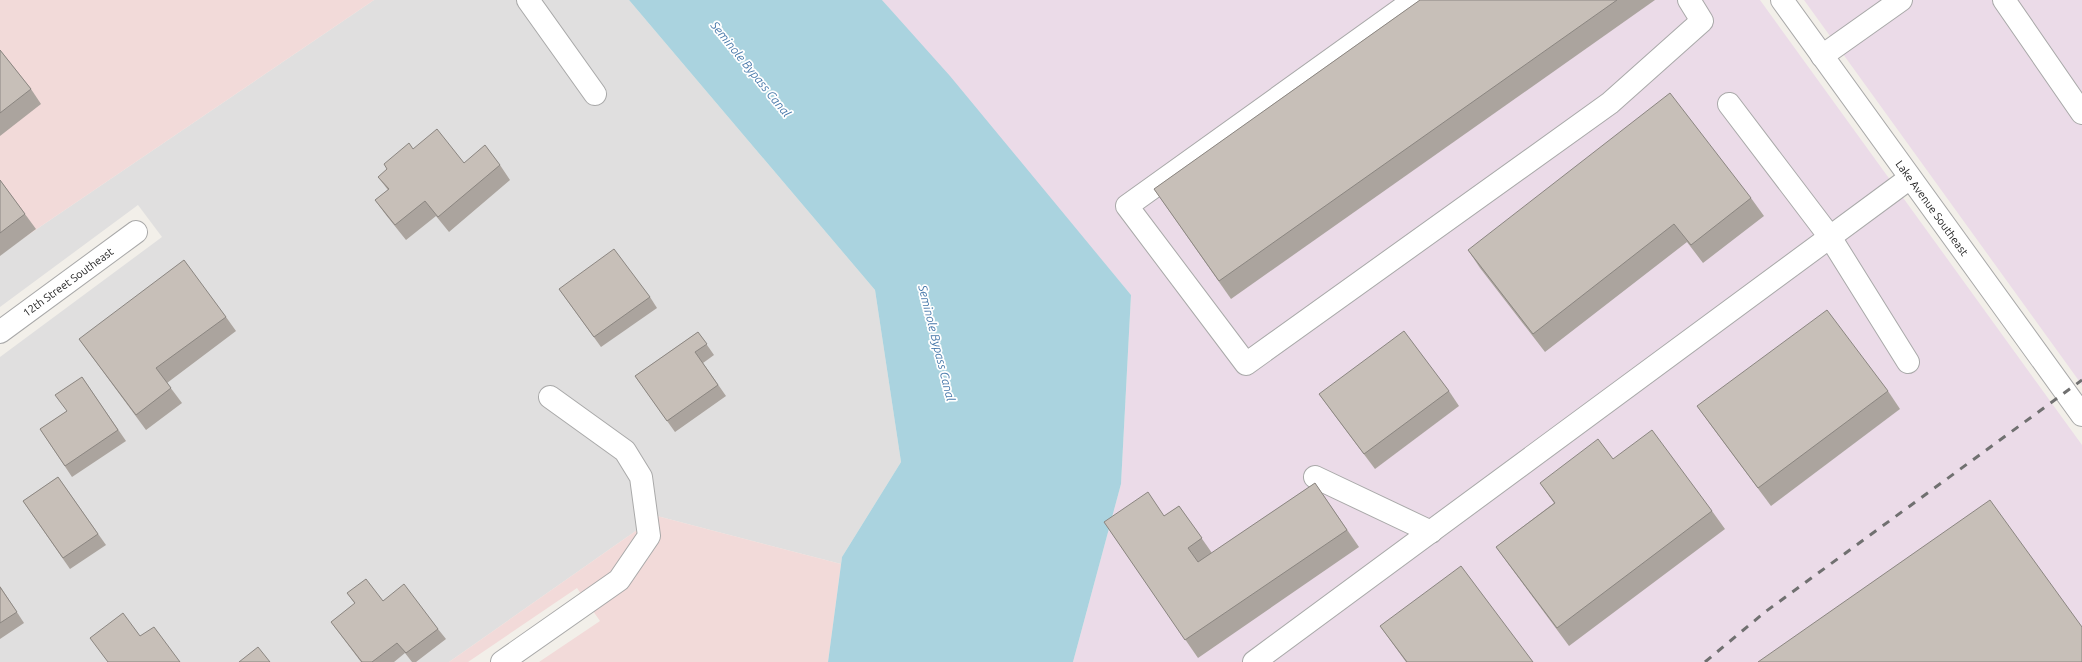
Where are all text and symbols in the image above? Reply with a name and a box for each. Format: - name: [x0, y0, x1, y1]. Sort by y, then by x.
- water label: Seminole Bypass Canal: [708, 18, 794, 120]
- street label: Lake Avenue Southeast: [1893, 158, 1971, 258]
- street label: 12th Street Southeast: [21, 245, 116, 319]
- water label: Seminole Bypass Canal: [916, 283, 958, 403]

